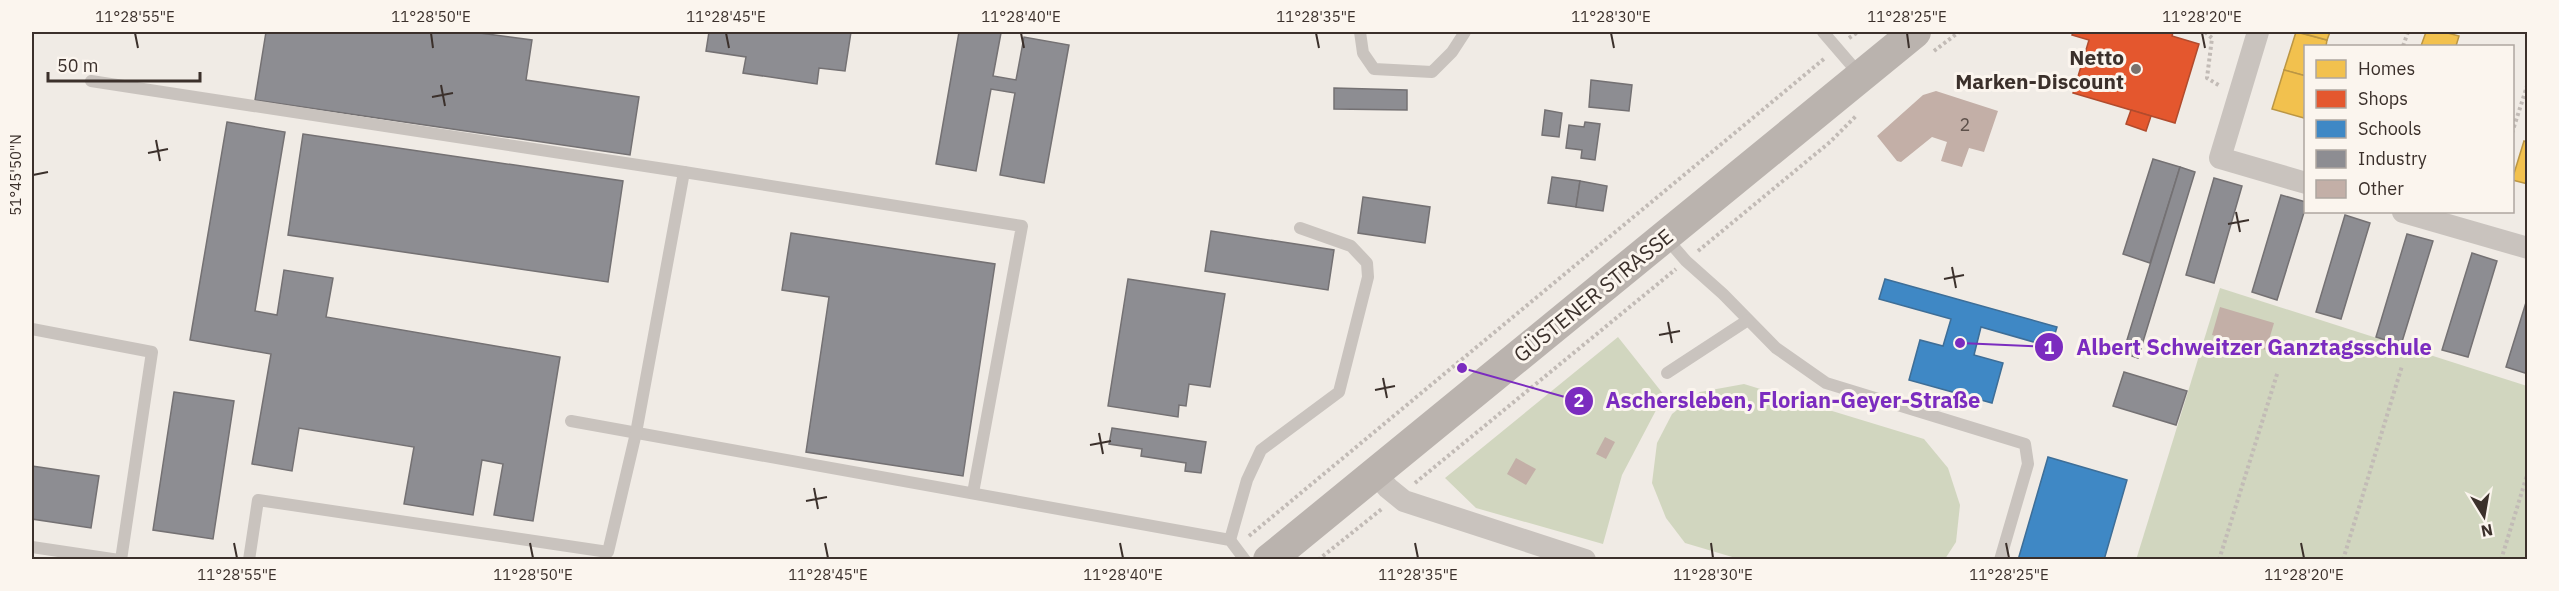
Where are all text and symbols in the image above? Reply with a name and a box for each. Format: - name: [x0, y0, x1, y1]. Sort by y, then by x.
- text: 11°28'55"E: [95, 7, 175, 26]
- text: 11°28'50"E: [391, 7, 471, 26]
- text: 11°28'45"E: [686, 7, 766, 26]
- text: 11°28'40"E: [981, 7, 1061, 26]
- text: 11°28'35"E: [1276, 7, 1356, 26]
- text: 11°28'30"E: [1571, 7, 1651, 26]
- text: 11°28'25"E: [1867, 7, 1947, 26]
- text: 11°28'20"E: [2162, 7, 2242, 26]
- place label: Netto Marken-Discount: [1955, 43, 2124, 95]
- scale bar: [48, 45, 200, 83]
- legend: [2304, 45, 2514, 213]
- text: 50 m: [57, 54, 99, 77]
- text: Homes: [2358, 57, 2415, 80]
- marker: Netto Marken-Discount: [2129, 62, 2143, 76]
- text: Shops: [2358, 87, 2408, 110]
- house number: 2: [1960, 113, 1970, 136]
- text: Schools: [2358, 117, 2422, 140]
- text: 51°45'50"N: [6, 134, 25, 216]
- text: Industry: [2358, 147, 2427, 170]
- text: Other: [2358, 177, 2404, 200]
- street label: GÜSTENER STRASSE: [1507, 222, 1679, 368]
- callout: Albert Schweitzer Ganztagsschule: [2034, 327, 2443, 367]
- text: Albert Schweitzer Ganztagsschule: [2076, 332, 2432, 361]
- text: 1: [2044, 336, 2055, 359]
- callout: Aschersleben, Florian-Geyer-Straße: [1564, 381, 1993, 421]
- text: Aschersleben, Florian-Geyer-Straße: [1606, 385, 1980, 414]
- text: 2: [1574, 389, 1584, 412]
- north arrow: [2454, 486, 2514, 546]
- text: N: [2479, 520, 2494, 542]
- text: 11°28'55"E: [197, 565, 277, 584]
- text: 11°28'50"E: [493, 565, 573, 584]
- text: 11°28'45"E: [788, 565, 868, 584]
- text: 11°28'40"E: [1083, 565, 1163, 584]
- text: 11°28'35"E: [1378, 565, 1458, 584]
- text: 11°28'30"E: [1673, 565, 1753, 584]
- text: 11°28'25"E: [1969, 565, 2049, 584]
- text: 11°28'20"E: [2264, 565, 2344, 584]

